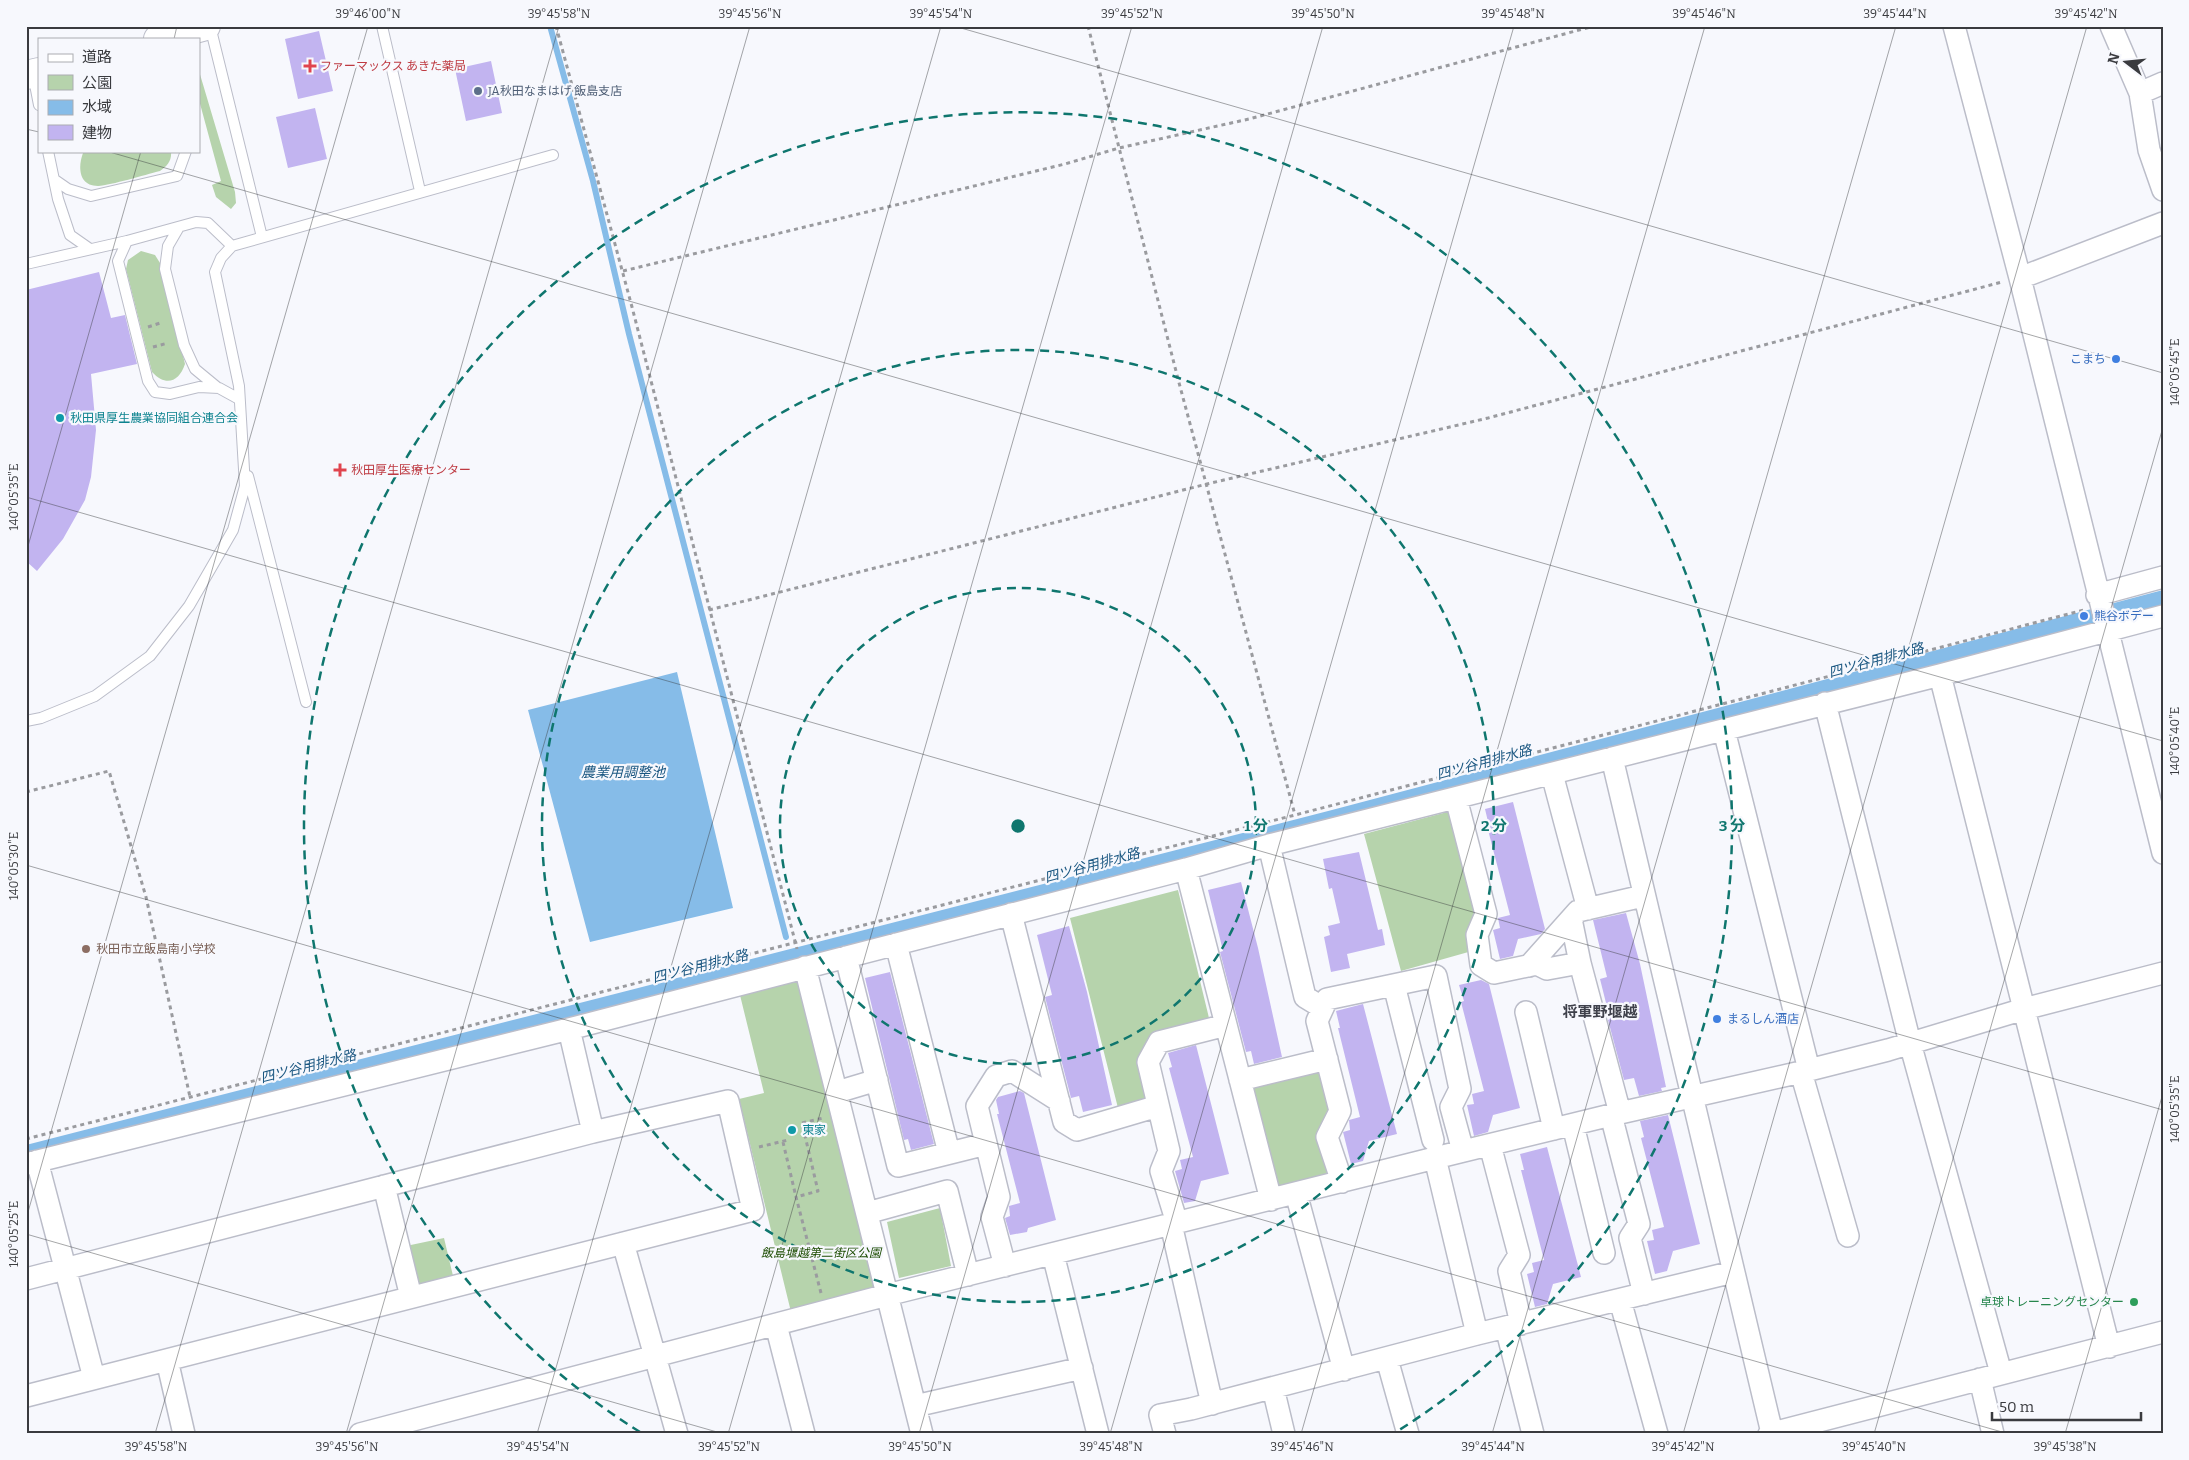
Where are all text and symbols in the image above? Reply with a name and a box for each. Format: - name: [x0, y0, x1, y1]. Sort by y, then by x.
- text: 39°46'00"N: [335, 7, 401, 21]
- text: 39°45'58"N: [528, 7, 591, 21]
- text: 39°45'56"N: [719, 7, 782, 21]
- text: 39°45'54"N: [910, 7, 973, 21]
- text: 39°45'52"N: [1101, 7, 1164, 21]
- text: 39°45'50"N: [1291, 7, 1355, 21]
- text: 39°45'48"N: [1481, 7, 1545, 21]
- text: 39°45'46"N: [1672, 7, 1736, 21]
- text: 39°45'44"N: [1863, 7, 1927, 21]
- text: 39°45'42"N: [2055, 7, 2118, 21]
- legend: [38, 38, 200, 152]
- north arrow: [2102, 38, 2152, 88]
- text: 道路: [82, 48, 112, 66]
- text: N: [2104, 51, 2124, 66]
- place label: ファーマックス あきた薬局: [320, 59, 466, 73]
- marker: ファーマックス あきた薬局: [304, 60, 316, 72]
- text: 公園: [82, 74, 112, 92]
- place label: JA秋田なまはげ 飯島支店: [487, 84, 622, 98]
- marker: JA秋田なまはげ 飯島支店: [472, 85, 484, 97]
- text: 水域: [82, 98, 112, 116]
- text: 建物: [82, 124, 112, 142]
- text: 140°05'45"E: [2168, 338, 2182, 406]
- place label: こまち: [2070, 352, 2106, 366]
- marker: こまち: [2110, 353, 2122, 365]
- place label: 秋田県厚生農業協同組合連合会: [70, 411, 238, 425]
- marker: 秋田県厚生農業協同組合連合会: [54, 412, 66, 424]
- marker: 秋田厚生医療センター: [333, 463, 347, 477]
- place label: 秋田厚生医療センター: [351, 463, 471, 477]
- text: 140°05'35"E: [7, 464, 21, 530]
- place label: 熊谷ボデー: [2094, 609, 2154, 623]
- marker: 熊谷ボデー: [2078, 610, 2090, 622]
- water label: 四ツ谷用排水路: [1827, 639, 1927, 681]
- text: 140°05'40"E: [2168, 707, 2182, 775]
- water label: 四ツ谷用排水路: [1435, 741, 1535, 783]
- water label: 農業用調整池: [581, 764, 667, 781]
- centre of rings: [1009, 817, 1027, 835]
- text: 1 分: [1244, 817, 1268, 835]
- text: 2 分: [1481, 817, 1507, 835]
- text: 3 分: [1719, 817, 1745, 835]
- text: 140°05'30"E: [7, 832, 21, 900]
- water label: 四ツ谷用排水路: [1043, 844, 1143, 886]
- place label: 秋田市立飯島南小学校: [96, 942, 216, 956]
- marker: 秋田市立飯島南小学校: [80, 943, 92, 955]
- water label: 四ツ谷用排水路: [651, 946, 751, 987]
- district label: 将軍野堰越: [1562, 1003, 1638, 1021]
- place label: まるしん酒店: [1727, 1012, 1799, 1026]
- marker: まるしん酒店: [1711, 1013, 1723, 1025]
- water label: 四ツ谷用排水路: [259, 1046, 359, 1087]
- text: 140°05'35"E: [2168, 1076, 2182, 1142]
- place label: 東家: [802, 1123, 826, 1137]
- marker: 東家: [786, 1124, 798, 1136]
- text: 140°05'25"E: [7, 1201, 21, 1267]
- park label: 飯島堰越第二街区公園: [761, 1246, 883, 1260]
- place label: 卓球トレーニングセンター: [1980, 1295, 2124, 1309]
- marker: 卓球トレーニングセンター: [2128, 1296, 2140, 1308]
- scale bar: [1992, 1390, 2140, 1422]
- text: 50 m: [1999, 1398, 2035, 1416]
- text: 39°45'58"N: [125, 1440, 188, 1454]
- text: 39°45'56"N: [316, 1440, 379, 1454]
- text: 39°45'54"N: [507, 1440, 570, 1454]
- text: 39°45'52"N: [698, 1440, 761, 1454]
- text: 39°45'50"N: [888, 1440, 952, 1454]
- text: 39°45'48"N: [1079, 1440, 1143, 1454]
- text: 39°45'46"N: [1270, 1440, 1334, 1454]
- text: 39°45'44"N: [1461, 1440, 1525, 1454]
- text: 39°45'42"N: [1652, 1440, 1715, 1454]
- text: 39°45'40"N: [1842, 1440, 1907, 1454]
- text: 39°45'38"N: [2033, 1440, 2097, 1454]

